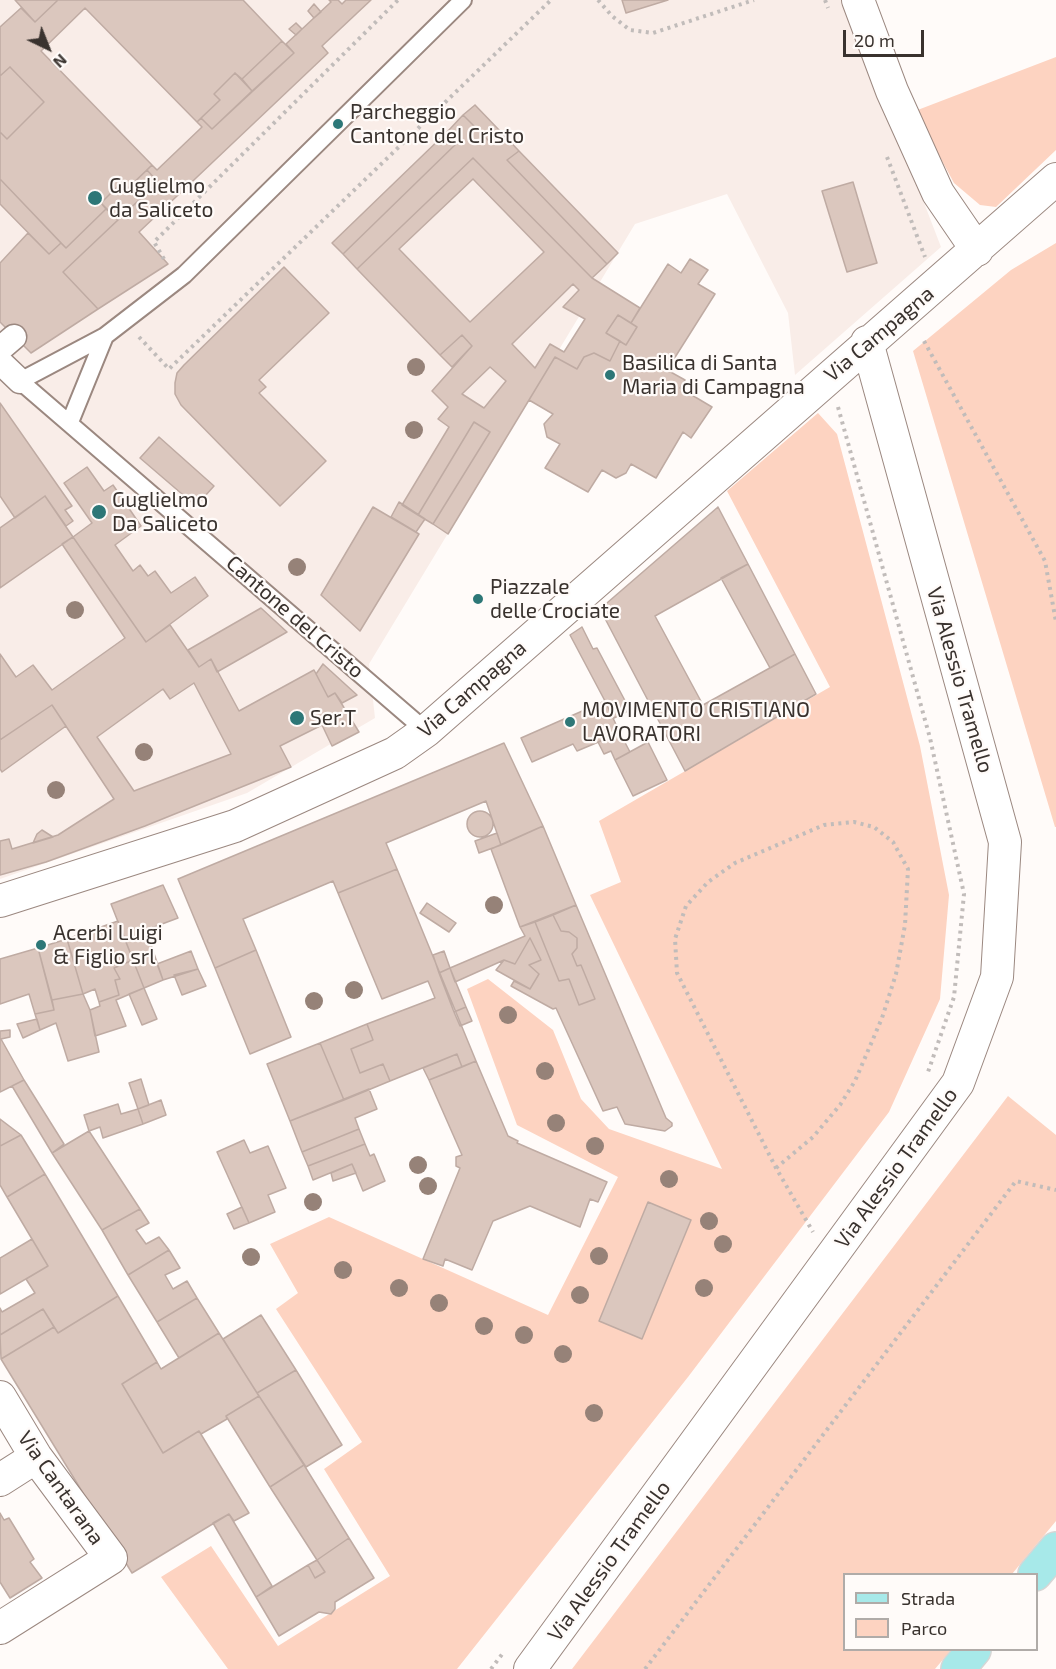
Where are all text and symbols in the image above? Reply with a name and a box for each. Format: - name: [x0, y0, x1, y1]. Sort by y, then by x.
- north arrow: [18, 18, 78, 78]
- scale bar: [846, 18, 927, 56]
- text: 20 m: [854, 29, 895, 51]
- text: N: [50, 51, 71, 72]
- place label: Parcheggio Cantone del Cristo: [350, 99, 524, 149]
- marker: Parcheggio Cantone del Cristo: [331, 117, 345, 131]
- place label: Guglielmo da Saliceto: [109, 173, 213, 223]
- marker: Guglielmo da Saliceto: [86, 189, 104, 207]
- street label: Via Campagna: [819, 281, 939, 387]
- place label: Basilica di Santa Maria di Campagna: [622, 350, 805, 400]
- marker: Basilica di Santa Maria di Campagna: [603, 368, 617, 382]
- place label: Guglielmo Da Saliceto: [112, 487, 218, 537]
- marker: Guglielmo Da Saliceto: [90, 503, 108, 521]
- street label: Cantone del Cristo: [221, 550, 369, 684]
- place label: Piazzale delle Crociate: [490, 574, 620, 624]
- street label: Via Alessio Tramello: [921, 584, 999, 776]
- marker: Piazzale delle Crociate: [471, 592, 485, 606]
- street label: Via Campagna: [413, 635, 531, 743]
- place label: MOVIMENTO CRISTIANO LAVORATORI: [582, 697, 810, 747]
- place label: Ser.T: [310, 705, 356, 731]
- marker: Ser.T: [288, 709, 306, 727]
- marker: MOVIMENTO CRISTIANO LAVORATORI: [563, 715, 577, 729]
- place label: Acerbi Luigi & Figlio srl: [53, 920, 163, 970]
- marker: Acerbi Luigi & Figlio srl: [34, 938, 48, 952]
- street label: Via Alessio Tramello: [829, 1083, 963, 1253]
- street label: Via Cantarana: [13, 1426, 109, 1550]
- street label: Via Alessio Tramello: [542, 1476, 676, 1646]
- legend: [843, 1573, 1038, 1651]
- text: Strada: [901, 1587, 955, 1609]
- text: Parco: [901, 1617, 947, 1639]

